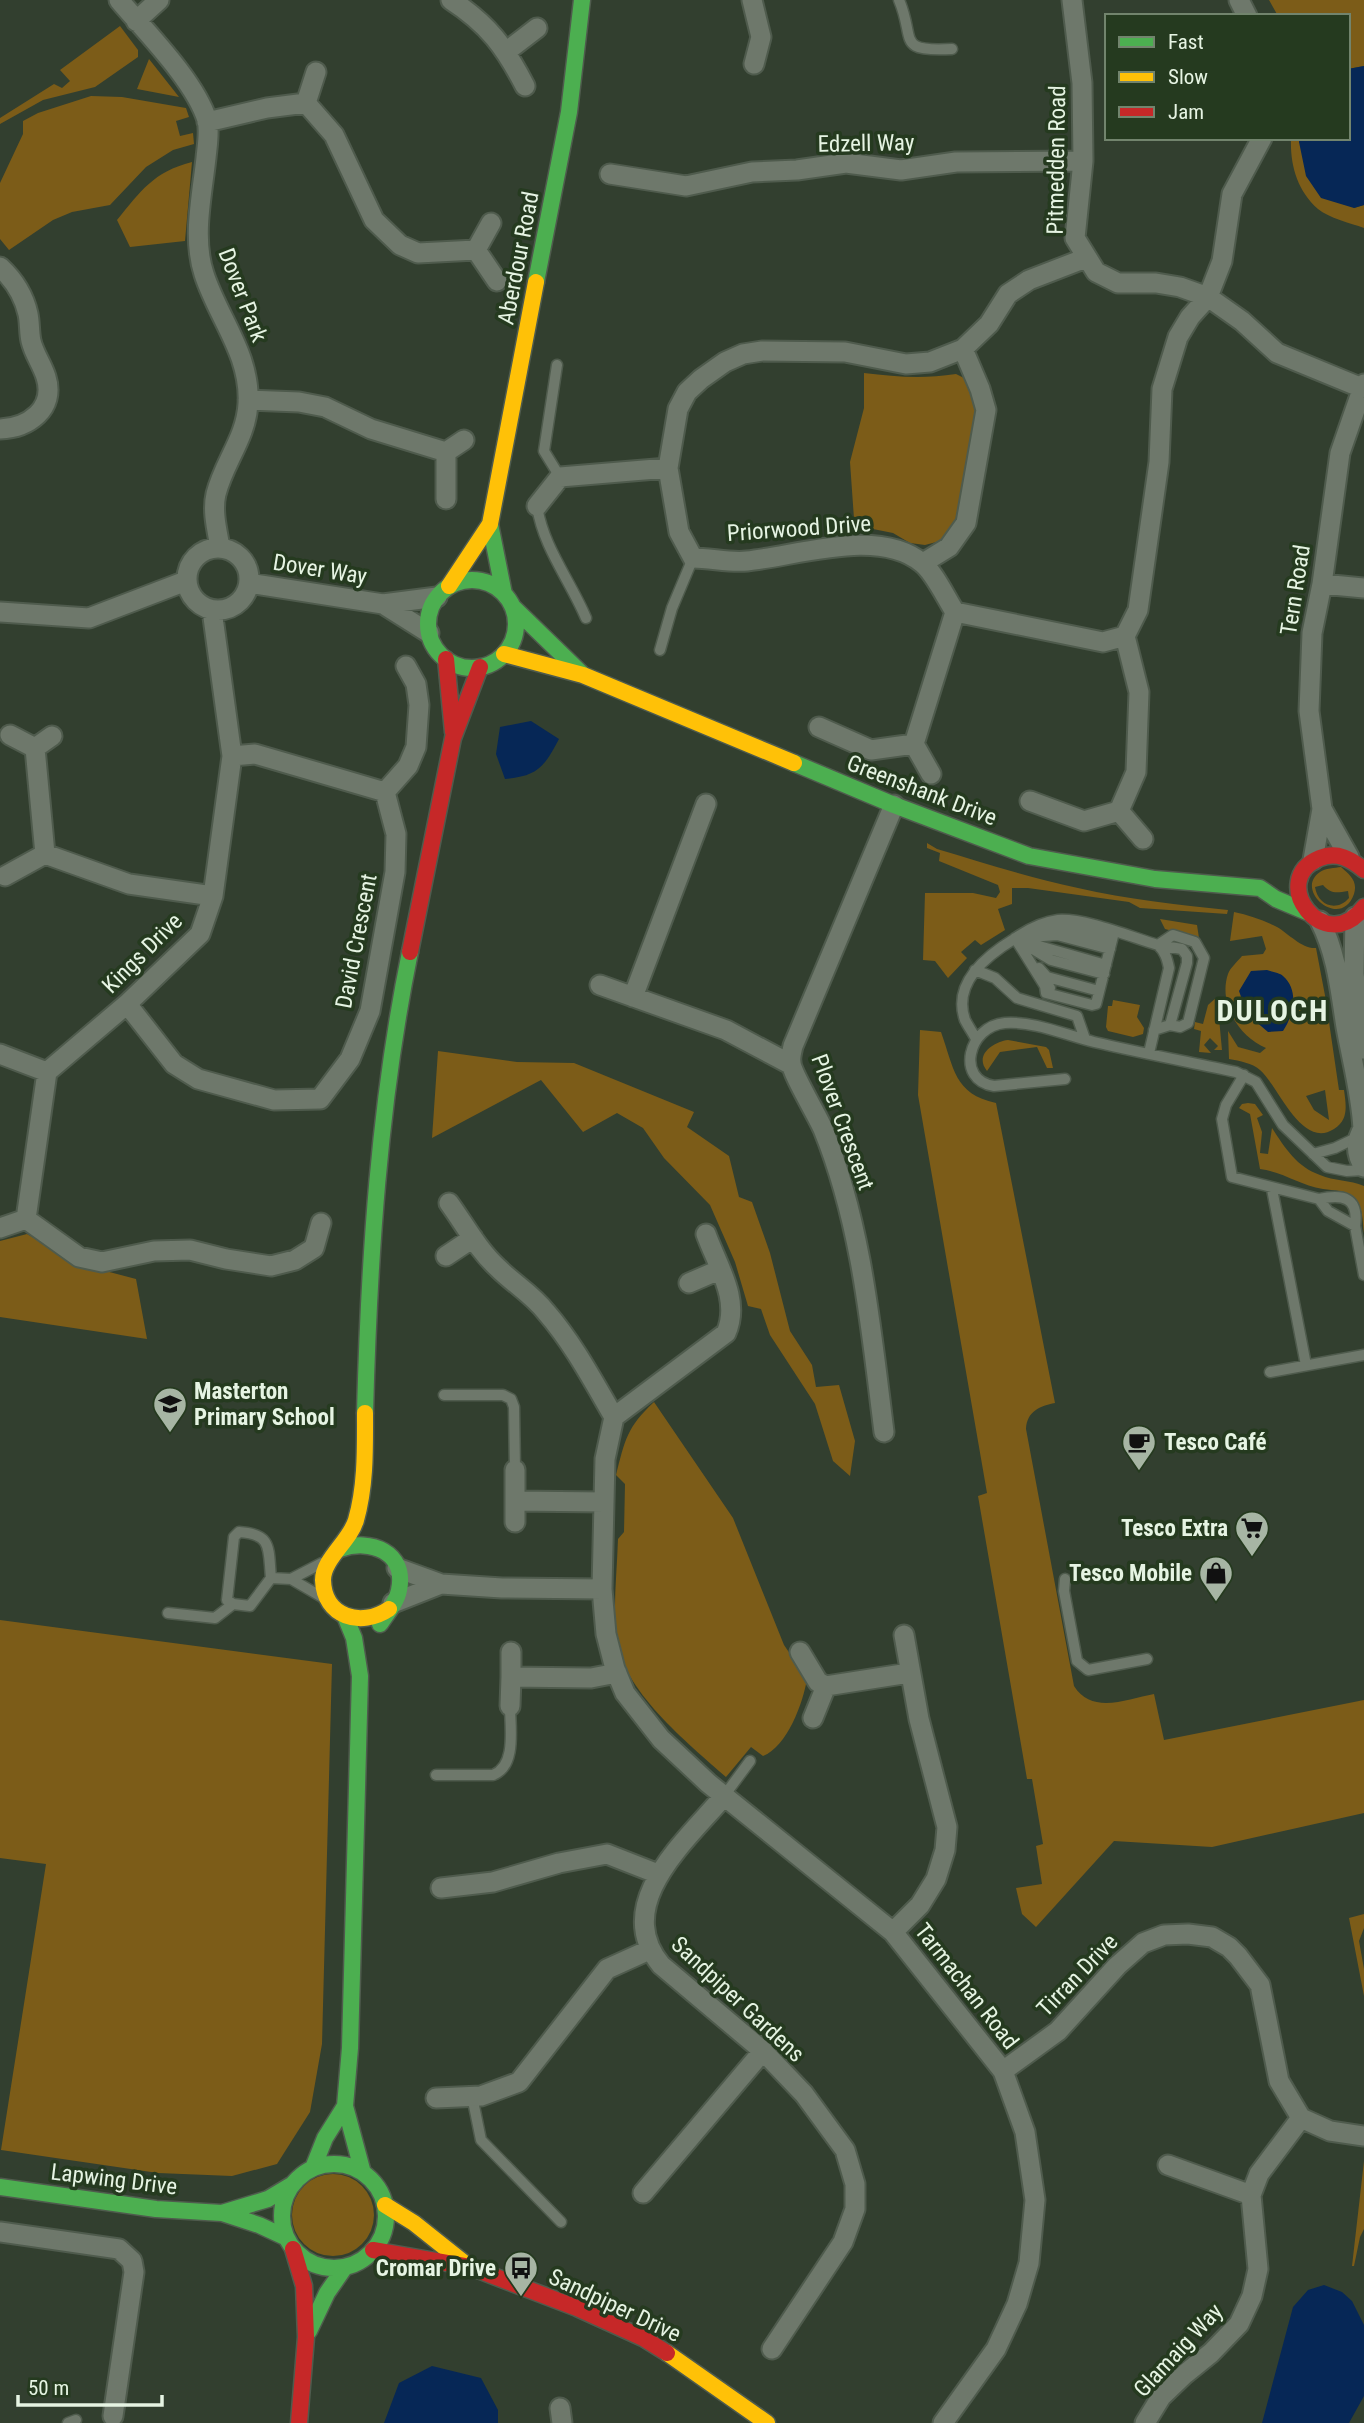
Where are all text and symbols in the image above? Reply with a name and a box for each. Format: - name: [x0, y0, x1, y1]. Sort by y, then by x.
- legend: [1105, 14, 1350, 140]
- text: Fast: [1168, 30, 1204, 54]
- text: Slow: [1168, 65, 1208, 89]
- street label: Pitmedden Road: [1042, 85, 1071, 235]
- text: Jam: [1168, 100, 1204, 124]
- street label: Edzell Way: [817, 129, 915, 158]
- street label: Aberdour Road: [492, 189, 545, 327]
- street label: Dover Park: [212, 244, 273, 346]
- street label: Priorwood Drive: [726, 510, 872, 547]
- street label: Tern Road: [1275, 543, 1316, 637]
- street label: Dover Way: [271, 549, 369, 590]
- street label: Greenshank Drive: [843, 749, 1001, 831]
- street label: David Crescent: [330, 872, 383, 1011]
- street label: Kings Drive: [97, 908, 188, 999]
- district label: DULOCH: [1216, 993, 1330, 1028]
- street label: Plover Crescent: [805, 1051, 880, 1194]
- place label: Masterton Primary School: [194, 1378, 335, 1431]
- school or university icon: Masterton Primary School: [151, 1385, 189, 1434]
- cafe icon: Tesco Café: [1120, 1423, 1158, 1472]
- place label: Tesco Café: [1164, 1429, 1266, 1456]
- supermarket icon: Tesco Extra: [1233, 1509, 1271, 1558]
- place label: Tesco Extra: [1121, 1515, 1228, 1542]
- shop icon: Tesco Mobile: [1197, 1554, 1235, 1603]
- place label: Tesco Mobile: [1069, 1560, 1192, 1587]
- street label: Tarmachan Road: [909, 1918, 1024, 2055]
- street label: Tirran Drive: [1031, 1929, 1123, 2022]
- street label: Sandpiper Gardens: [666, 1931, 810, 2068]
- street label: Lapwing Drive: [49, 2158, 179, 2201]
- bus stop icon: Cromar Drive: [502, 2249, 540, 2298]
- place label: Cromar Drive: [376, 2255, 496, 2282]
- street label: Sandpiper Drive: [545, 2263, 685, 2348]
- street label: Glamaig Way: [1128, 2298, 1229, 2403]
- scale bar: [18, 2364, 161, 2408]
- text: 50 m: [28, 2376, 69, 2400]

